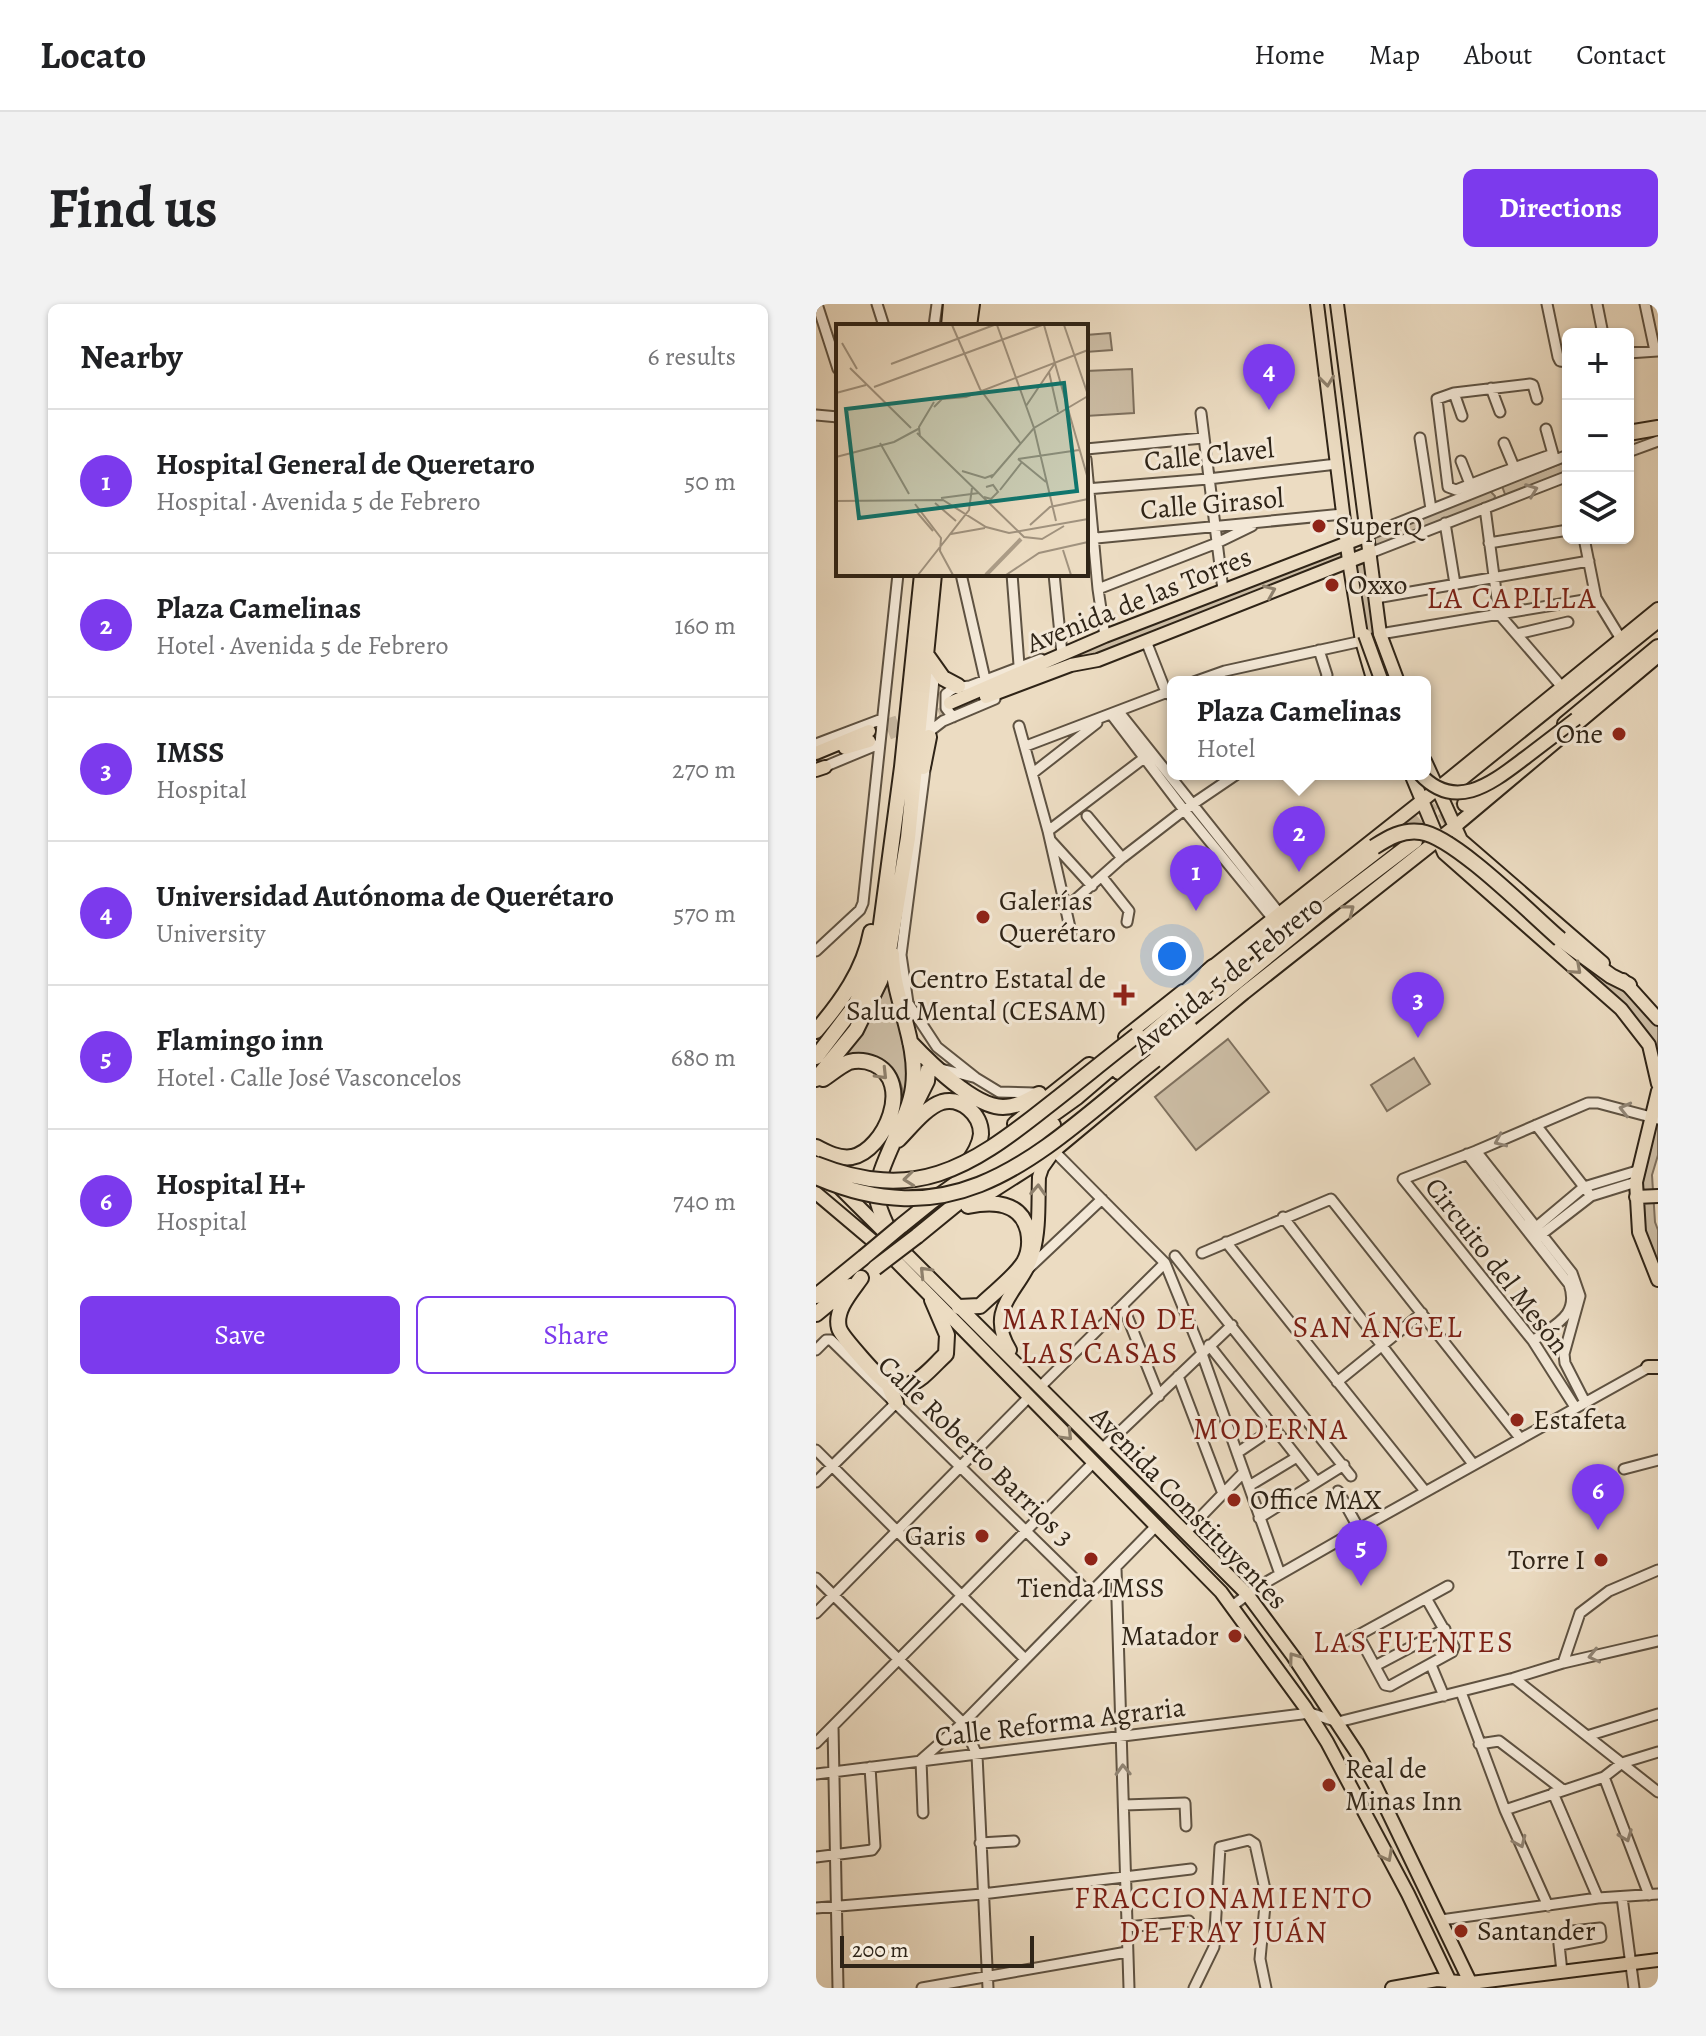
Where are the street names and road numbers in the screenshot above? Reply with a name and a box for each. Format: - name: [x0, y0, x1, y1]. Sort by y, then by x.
- street label: Calle Clavel: [1142, 429, 1276, 481]
- street label: Calle Girasol: [1139, 479, 1285, 529]
- street label: Avenida de las Torres: [1020, 538, 1257, 663]
- street label: Avenida 5 de Febrero: [1124, 886, 1331, 1064]
- street label: Circuito del Mesón: [1416, 1170, 1578, 1362]
- street label: Calle Roberto Barrios 3: [869, 1347, 1083, 1555]
- street label: Avenida Constituyentes: [1081, 1397, 1296, 1618]
- street label: Calle Reforma Agraria: [933, 1688, 1187, 1756]

